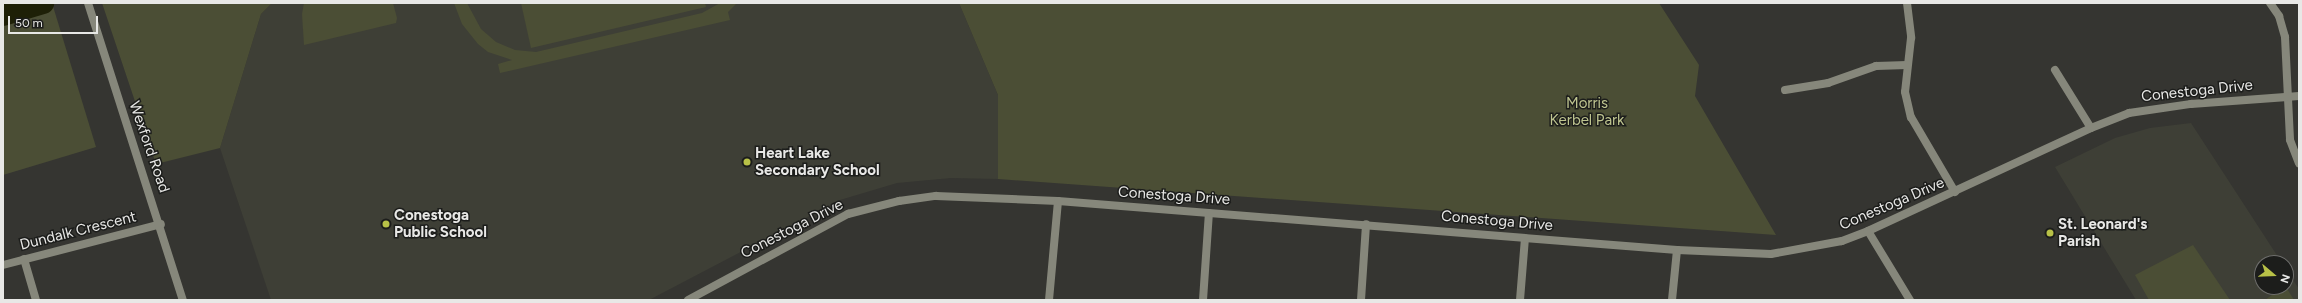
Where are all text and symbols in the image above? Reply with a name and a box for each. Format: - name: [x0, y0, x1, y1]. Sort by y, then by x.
- scale bar: [10, 8, 100, 34]
- text: 50 m: [15, 16, 43, 30]
- street label: Conestoga Drive: [2140, 76, 2254, 106]
- park label: Morris Kerbel Park: [1550, 94, 1624, 129]
- street label: Wexford Road: [125, 99, 173, 195]
- place label: Heart Lake Secondary School: [755, 144, 880, 179]
- marker: Heart Lake Secondary School: [742, 157, 752, 167]
- street label: Conestoga Drive: [1837, 174, 1947, 234]
- street label: Conestoga Drive: [1117, 183, 1231, 209]
- street label: Conestoga Drive: [738, 196, 846, 262]
- place label: Conestoga Public School: [394, 206, 487, 241]
- street label: Conestoga Drive: [1440, 207, 1554, 235]
- street label: Dundalk Crescent: [18, 208, 138, 254]
- place label: St. Leonard's Parish: [2058, 215, 2147, 250]
- marker: Conestoga Public School: [381, 219, 391, 229]
- marker: St. Leonard's Parish: [2045, 228, 2055, 238]
- north arrow: [2254, 255, 2294, 295]
- text: N: [2277, 273, 2292, 285]

